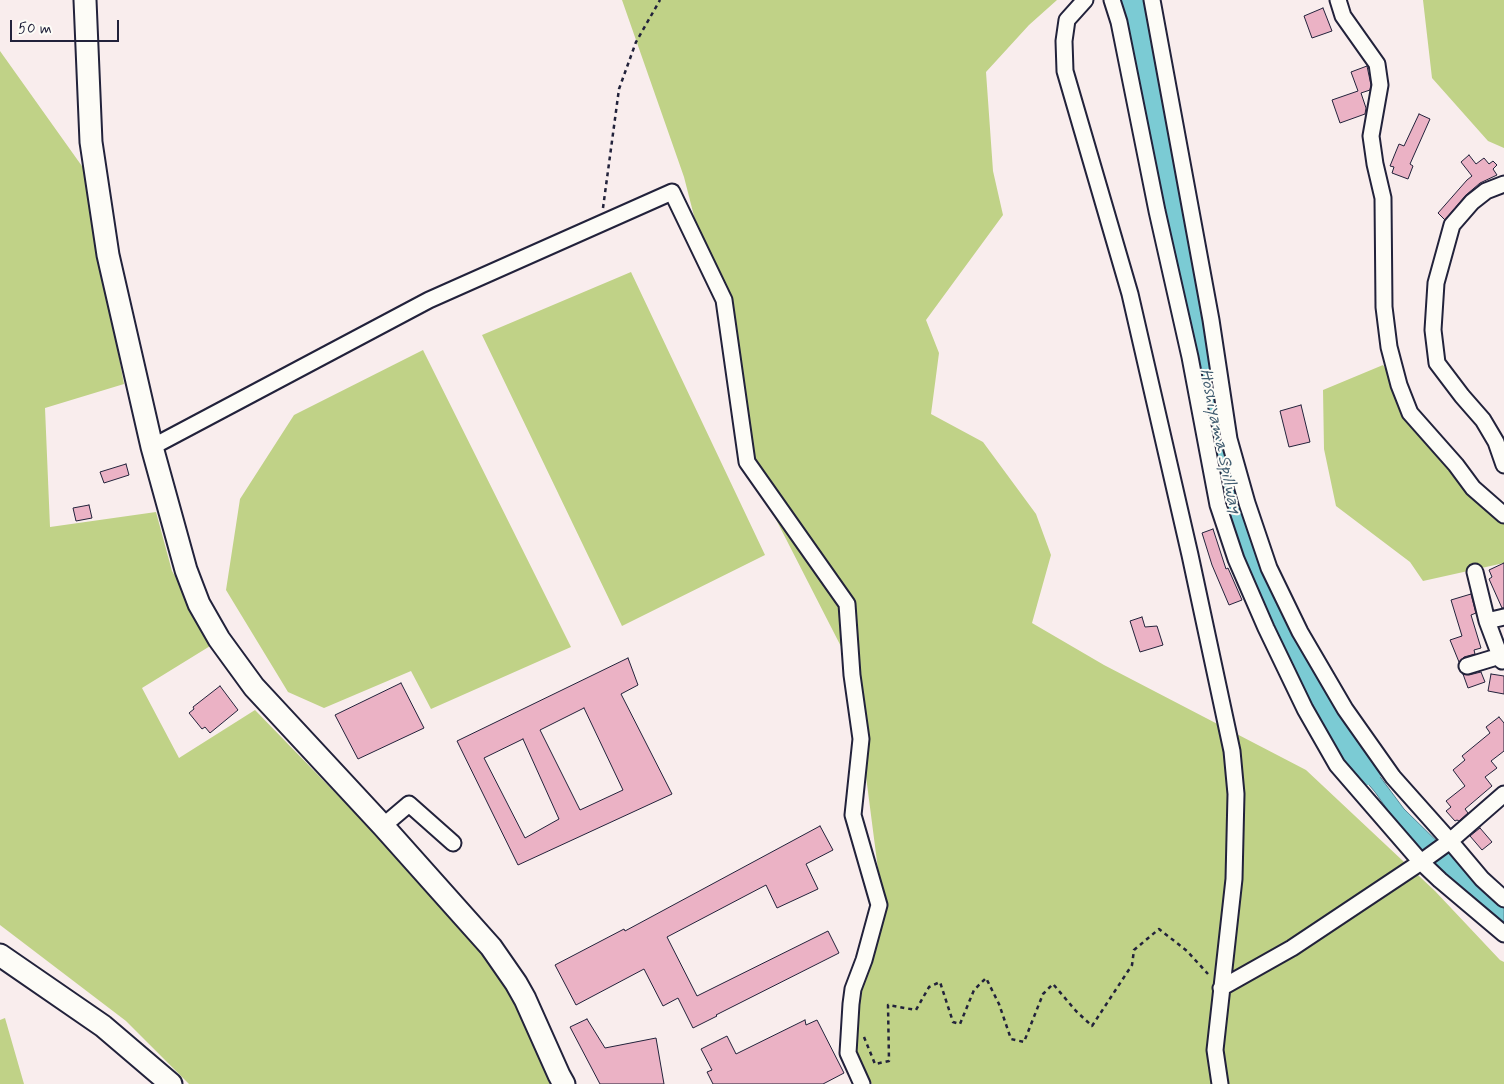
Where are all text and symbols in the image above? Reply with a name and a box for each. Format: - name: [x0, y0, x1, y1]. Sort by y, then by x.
- scale bar: [12, 10, 121, 42]
- text: 50 m: [18, 19, 52, 39]
- water label: Hoshiyama Spillway: [1193, 367, 1245, 515]

